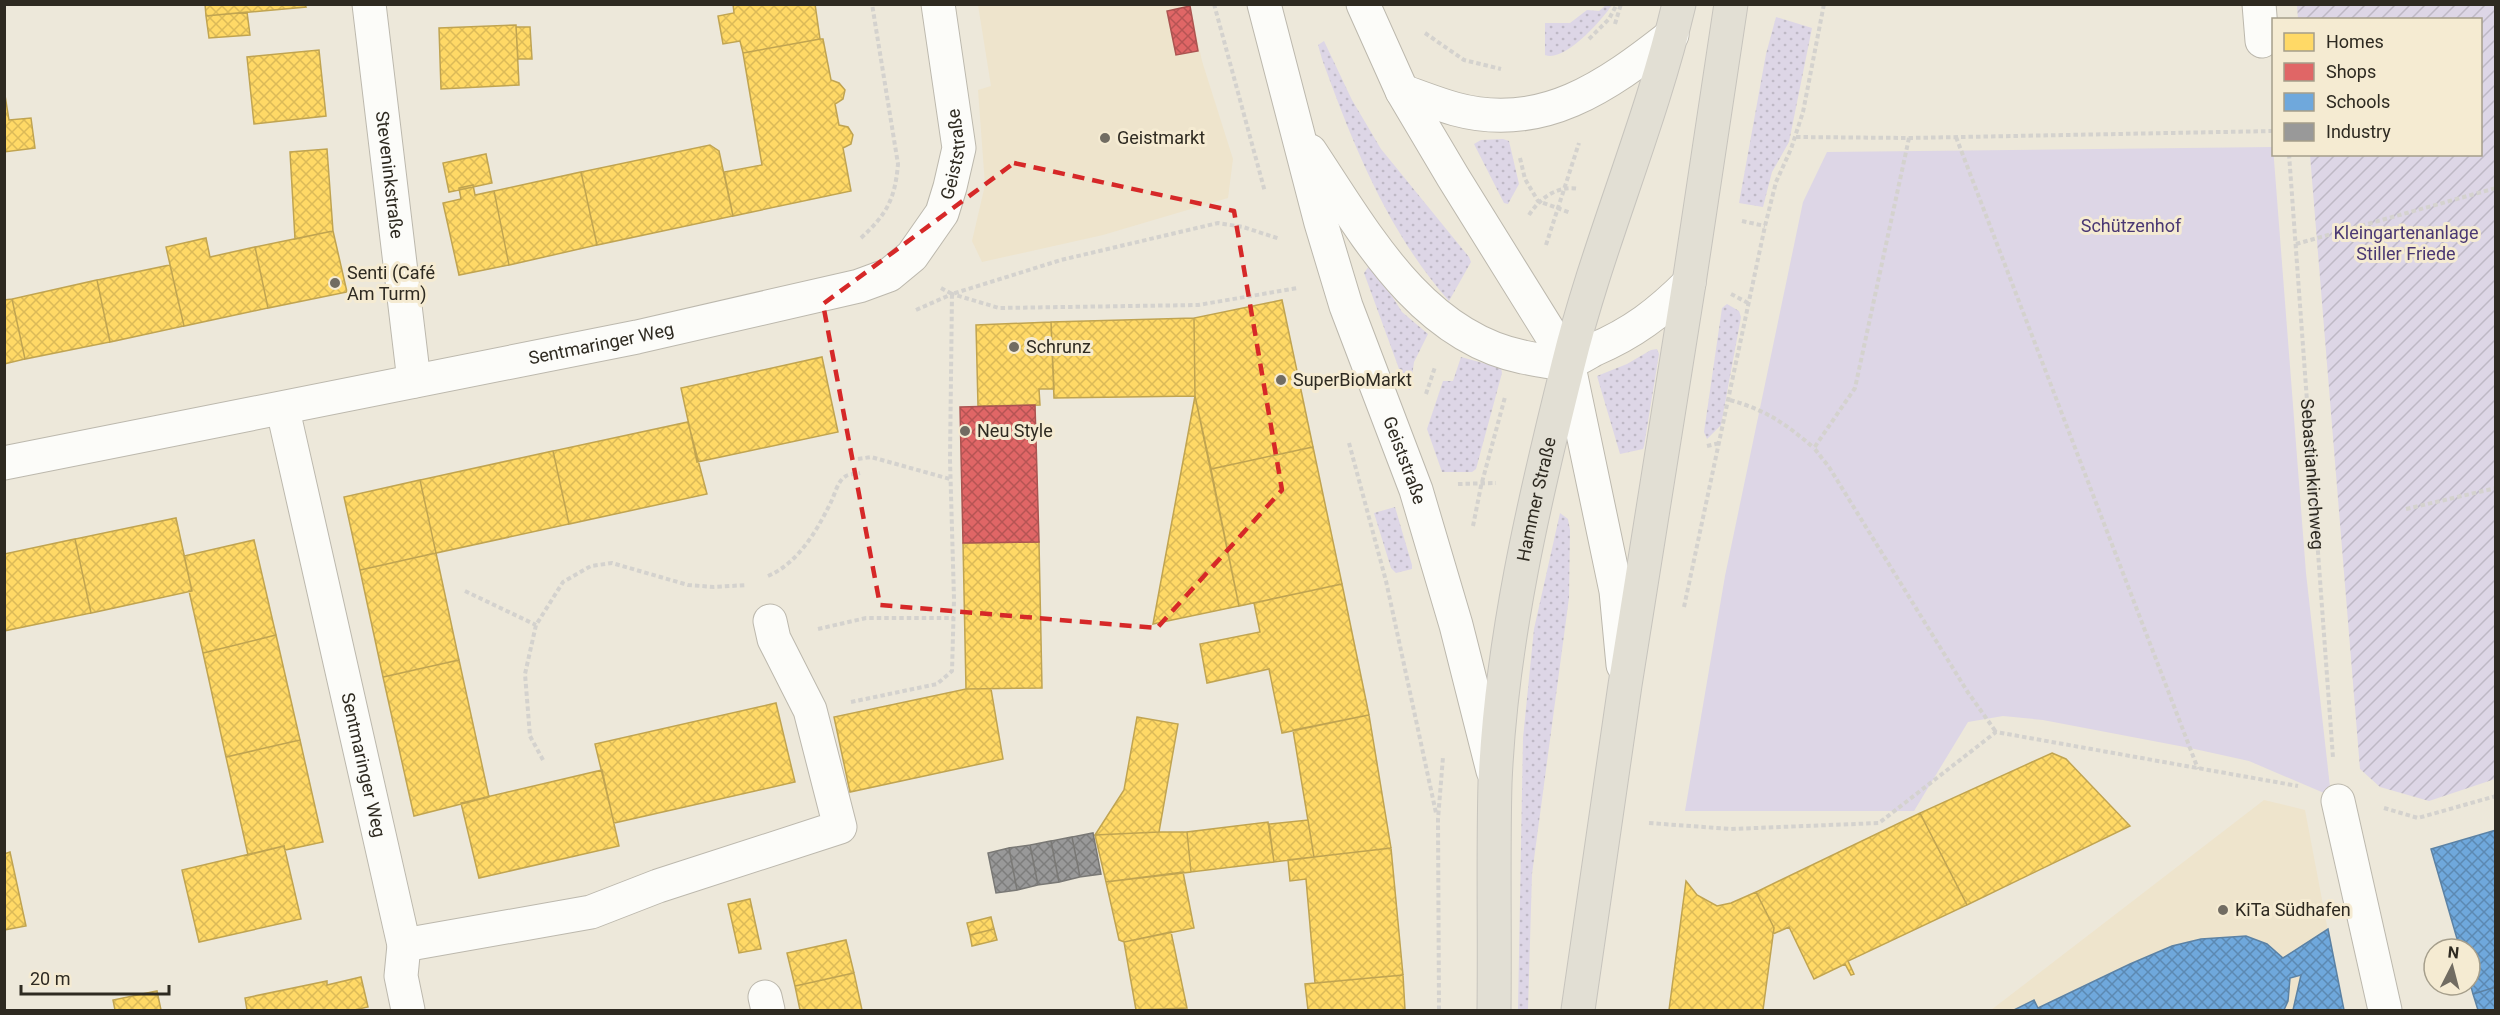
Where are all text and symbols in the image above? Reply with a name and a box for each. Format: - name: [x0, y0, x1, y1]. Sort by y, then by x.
- legend: [2272, 18, 2482, 156]
- text: Homes: [2326, 31, 2384, 52]
- text: Shops: [2326, 61, 2376, 82]
- text: Schools: [2326, 91, 2390, 112]
- street label: Geiststraße: [936, 107, 969, 202]
- street label: Steveninkstraße: [372, 110, 408, 240]
- text: Industry: [2326, 121, 2391, 142]
- place label: Geistmarkt: [1117, 127, 1205, 148]
- marker: Geistmarkt: [1098, 131, 1112, 145]
- park label: Schützenhof: [2081, 215, 2182, 236]
- park label: Kleingartenanlage Stiller Friede: [2334, 222, 2478, 264]
- place label: Senti (Café Am Turm): [347, 262, 435, 305]
- marker: Senti (Café Am Turm): [328, 276, 342, 290]
- street label: Sentmaringer Weg: [527, 318, 676, 368]
- place label: Schrunz: [1026, 336, 1091, 357]
- marker: Schrunz: [1007, 340, 1021, 354]
- place label: SuperBioMarkt: [1293, 369, 1412, 390]
- marker: SuperBioMarkt: [1274, 373, 1288, 387]
- street label: Sebastiankirchweg: [2297, 398, 2329, 550]
- street label: Geiststraße: [1379, 413, 1431, 507]
- place label: Neu Style: [977, 420, 1053, 441]
- marker: Neu Style: [958, 424, 972, 438]
- street label: Hammer Straße: [1512, 435, 1560, 563]
- street label: Sentmaringer Weg: [337, 691, 390, 839]
- place label: KiTa Südhafen: [2235, 899, 2351, 920]
- marker: KiTa Südhafen: [2216, 903, 2230, 917]
- north arrow: [2422, 937, 2482, 997]
- text: N: [2447, 943, 2460, 963]
- scale bar: [21, 958, 170, 996]
- text: 20 m: [30, 968, 70, 989]

